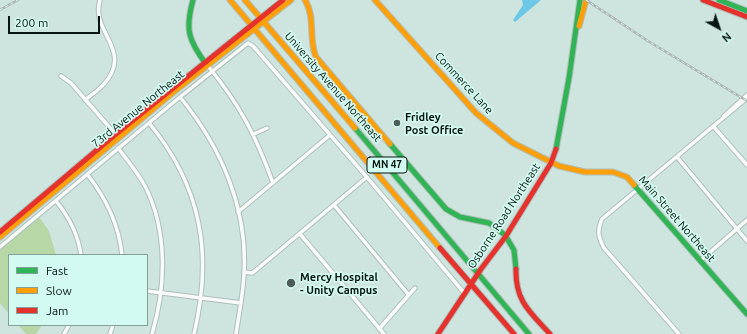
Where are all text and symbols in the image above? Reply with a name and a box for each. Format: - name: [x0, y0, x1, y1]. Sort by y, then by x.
- scale bar: [10, 8, 102, 34]
- north arrow: [699, 8, 739, 48]
- text: 200 m: [15, 16, 48, 29]
- street label: University Avenue Northeast: [282, 29, 384, 145]
- text: N: [720, 30, 734, 44]
- street label: Commerce Lane: [432, 49, 496, 117]
- street label: 73rd Avenue Northeast: [89, 68, 187, 150]
- place label: Fridley Post Office: [405, 110, 463, 136]
- marker: Fridley Post Office: [392, 118, 402, 128]
- road number: MN 47: [367, 157, 407, 173]
- street label: Osborne Road Northeast: [465, 161, 543, 271]
- street label: Main Street Northeast: [636, 173, 718, 265]
- legend: [8, 254, 148, 326]
- text: Fast: [46, 264, 68, 277]
- place label: Mercy Hospital - Unity Campus: [300, 270, 378, 296]
- marker: Mercy Hospital - Unity Campus: [285, 277, 297, 289]
- text: Slow: [46, 284, 72, 297]
- text: Jam: [46, 304, 68, 317]

